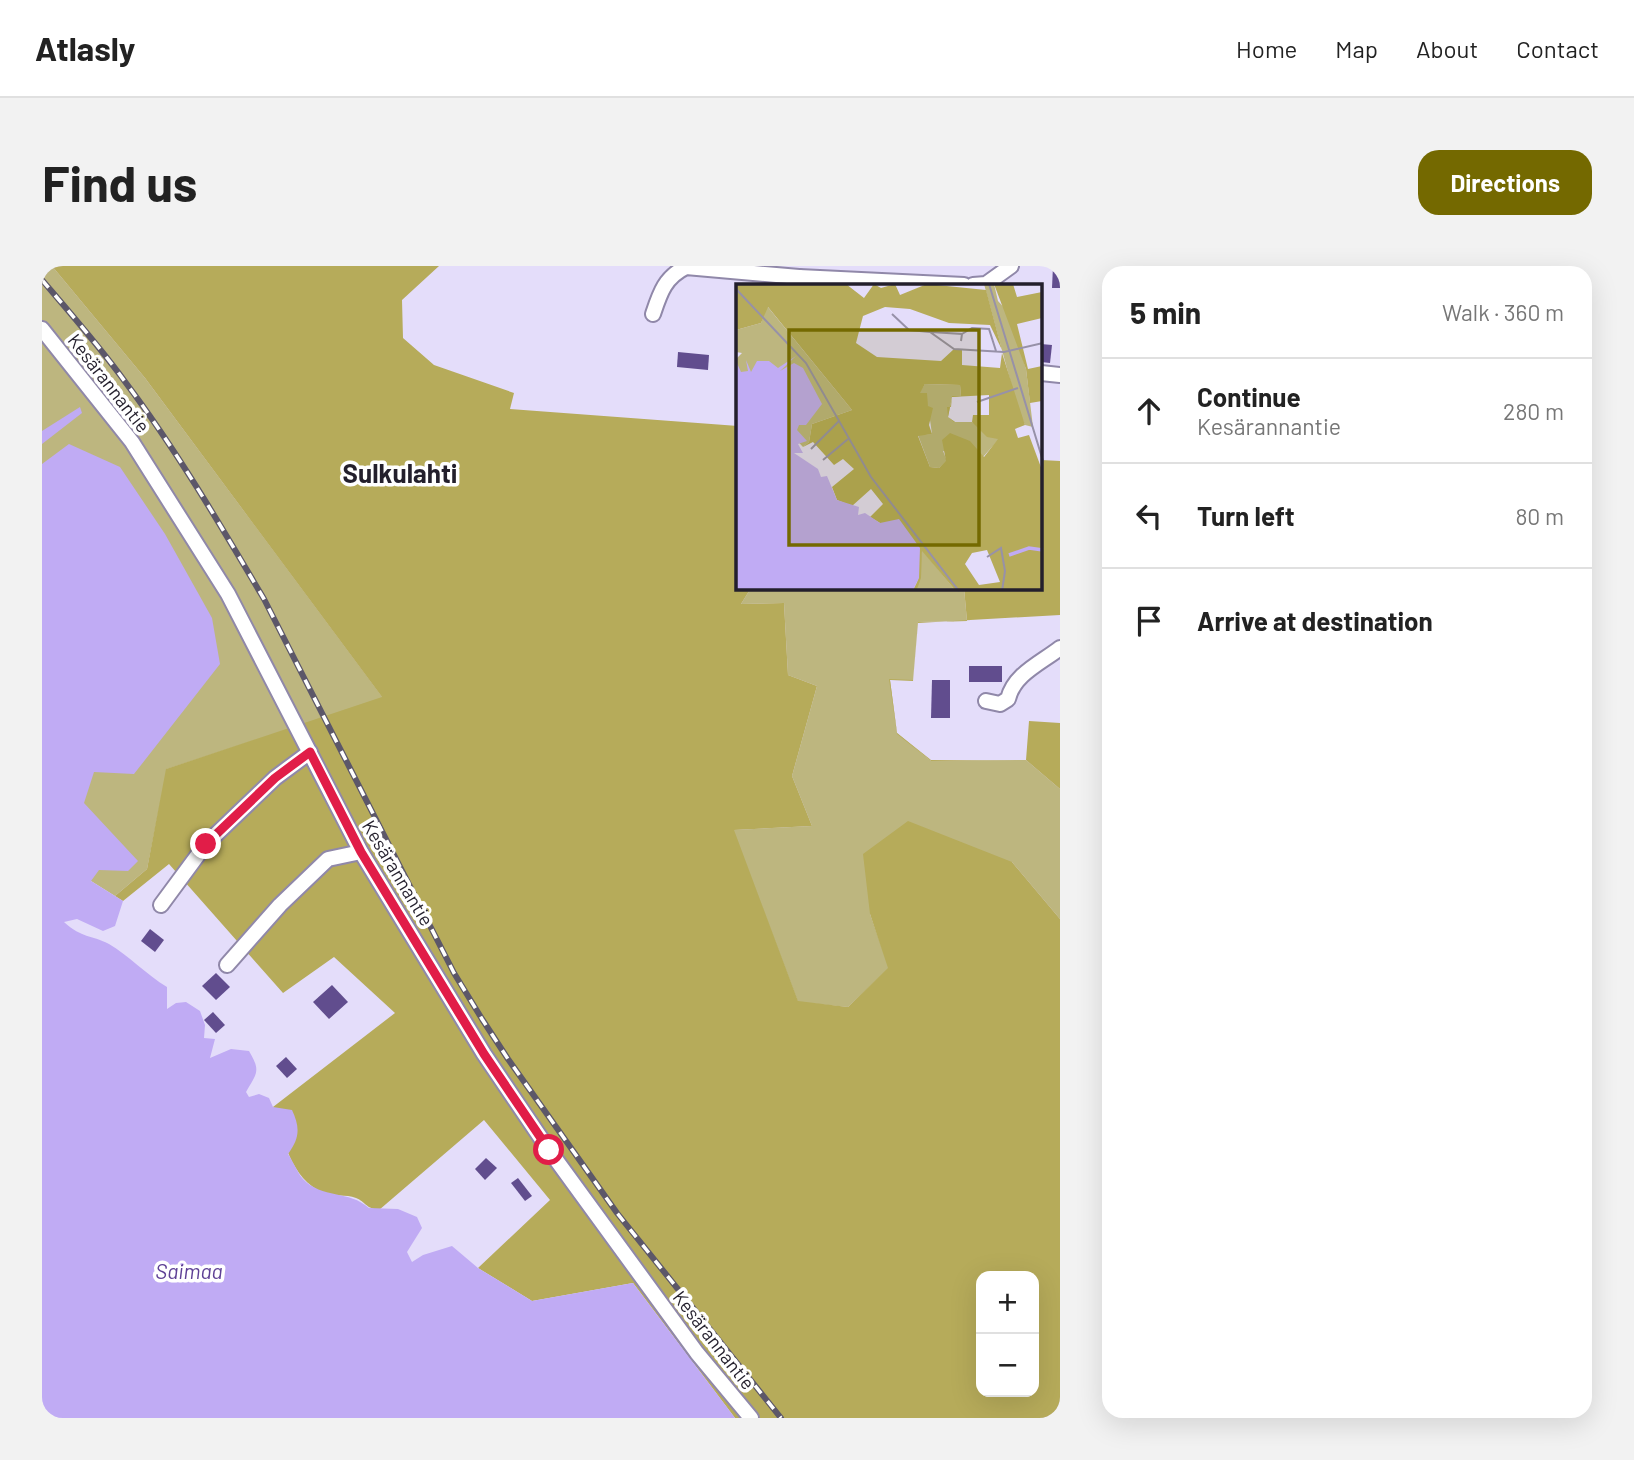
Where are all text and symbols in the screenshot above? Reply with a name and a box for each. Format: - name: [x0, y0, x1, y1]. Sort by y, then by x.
- text: Atlasly: [35, 28, 135, 68]
- text: Home: [1236, 34, 1297, 63]
- text: Map: [1335, 34, 1378, 63]
- text: About: [1416, 34, 1478, 63]
- text: Contact: [1516, 34, 1599, 63]
- button: Directions: [1418, 150, 1592, 215]
- text: Find us: [42, 153, 197, 212]
- inset map: [736, 284, 1042, 590]
- text: 5 min: [1130, 294, 1201, 330]
- text: Walk · 360 m: [1442, 298, 1564, 326]
- street label: Kesärannantie: [64, 329, 155, 437]
- text: Continue: [1197, 381, 1301, 412]
- icon: ahead: [1130, 392, 1168, 430]
- text: 280 m: [1503, 397, 1564, 425]
- text: Kesärannantie: [1197, 412, 1341, 440]
- district label: Sulkulahti: [343, 457, 457, 488]
- icon: left: [1130, 497, 1168, 535]
- text: Turn left: [1197, 500, 1295, 531]
- text: 80 m: [1515, 502, 1564, 530]
- icon: arrive: [1130, 602, 1168, 640]
- text: Arrive at destination: [1197, 605, 1433, 636]
- street label: Kesärannantie: [358, 816, 439, 930]
- route end: [190, 828, 221, 859]
- route start: [533, 1134, 564, 1165]
- water label: Saimaa: [155, 1258, 223, 1283]
- map controls: [976, 1271, 1039, 1397]
- button: +: [976, 1271, 1039, 1334]
- street label: Kesärannantie: [669, 1286, 760, 1394]
- button: −: [976, 1334, 1039, 1397]

